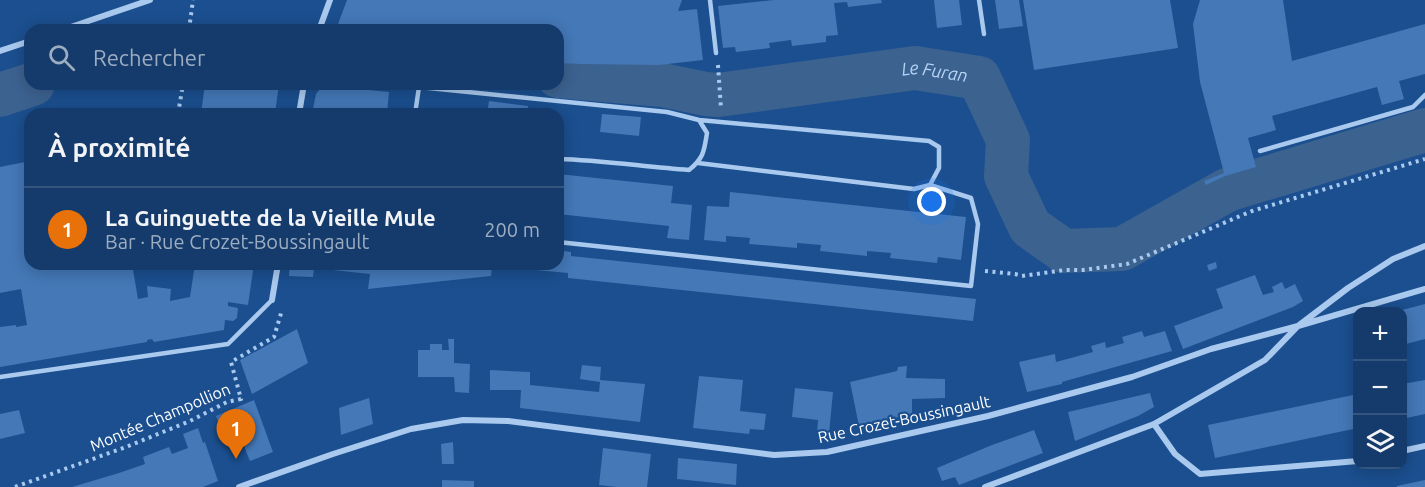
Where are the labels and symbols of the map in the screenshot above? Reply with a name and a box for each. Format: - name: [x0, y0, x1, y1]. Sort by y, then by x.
- water label: Le Furan: [900, 57, 969, 85]
- your location: [917, 187, 946, 216]
- street label: Montée Champollion: [87, 379, 233, 455]
- street label: Rue Crozet-Boussingault: [816, 392, 993, 446]
- pin: 1: [216, 410, 256, 459]

